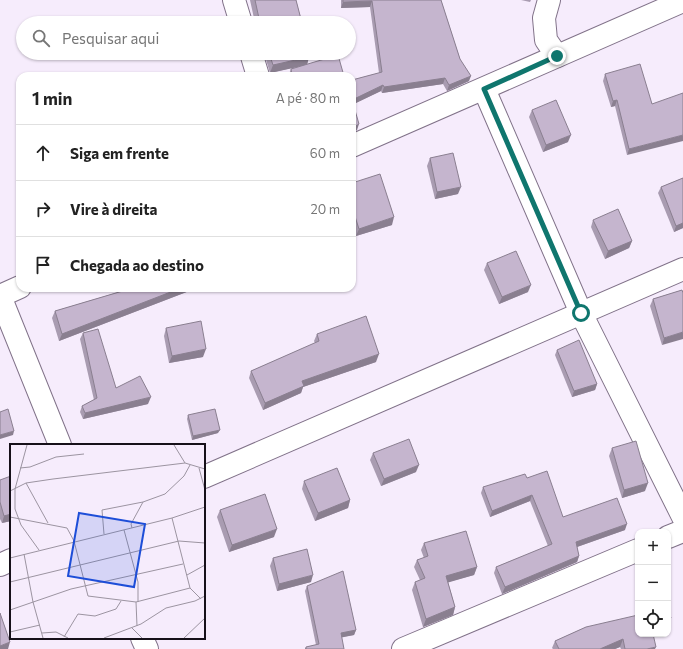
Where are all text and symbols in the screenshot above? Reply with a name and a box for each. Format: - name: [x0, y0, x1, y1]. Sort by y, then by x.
- search box: [16, 16, 356, 60]
- icon: search: [30, 27, 52, 49]
- text: Pesquisar aqui: [62, 29, 159, 47]
- route end: [548, 47, 566, 65]
- text: 1 min: [32, 88, 72, 109]
- text: A pé · 80 m: [276, 90, 340, 106]
- icon: ahead: [32, 142, 54, 164]
- text: Siga em frente: [70, 144, 169, 162]
- text: 60 m: [310, 145, 340, 161]
- icon: right: [32, 198, 54, 220]
- text: Vire à direita: [70, 200, 158, 218]
- text: 20 m: [311, 201, 340, 217]
- icon: arrive: [32, 254, 54, 276]
- text: Chegada ao destino: [70, 256, 204, 274]
- route start: [572, 304, 590, 322]
- inset map: [10, 444, 205, 639]
- map controls: [635, 529, 671, 637]
- button: +: [635, 529, 671, 565]
- button: −: [635, 565, 671, 601]
- button: locate: [635, 601, 671, 637]

